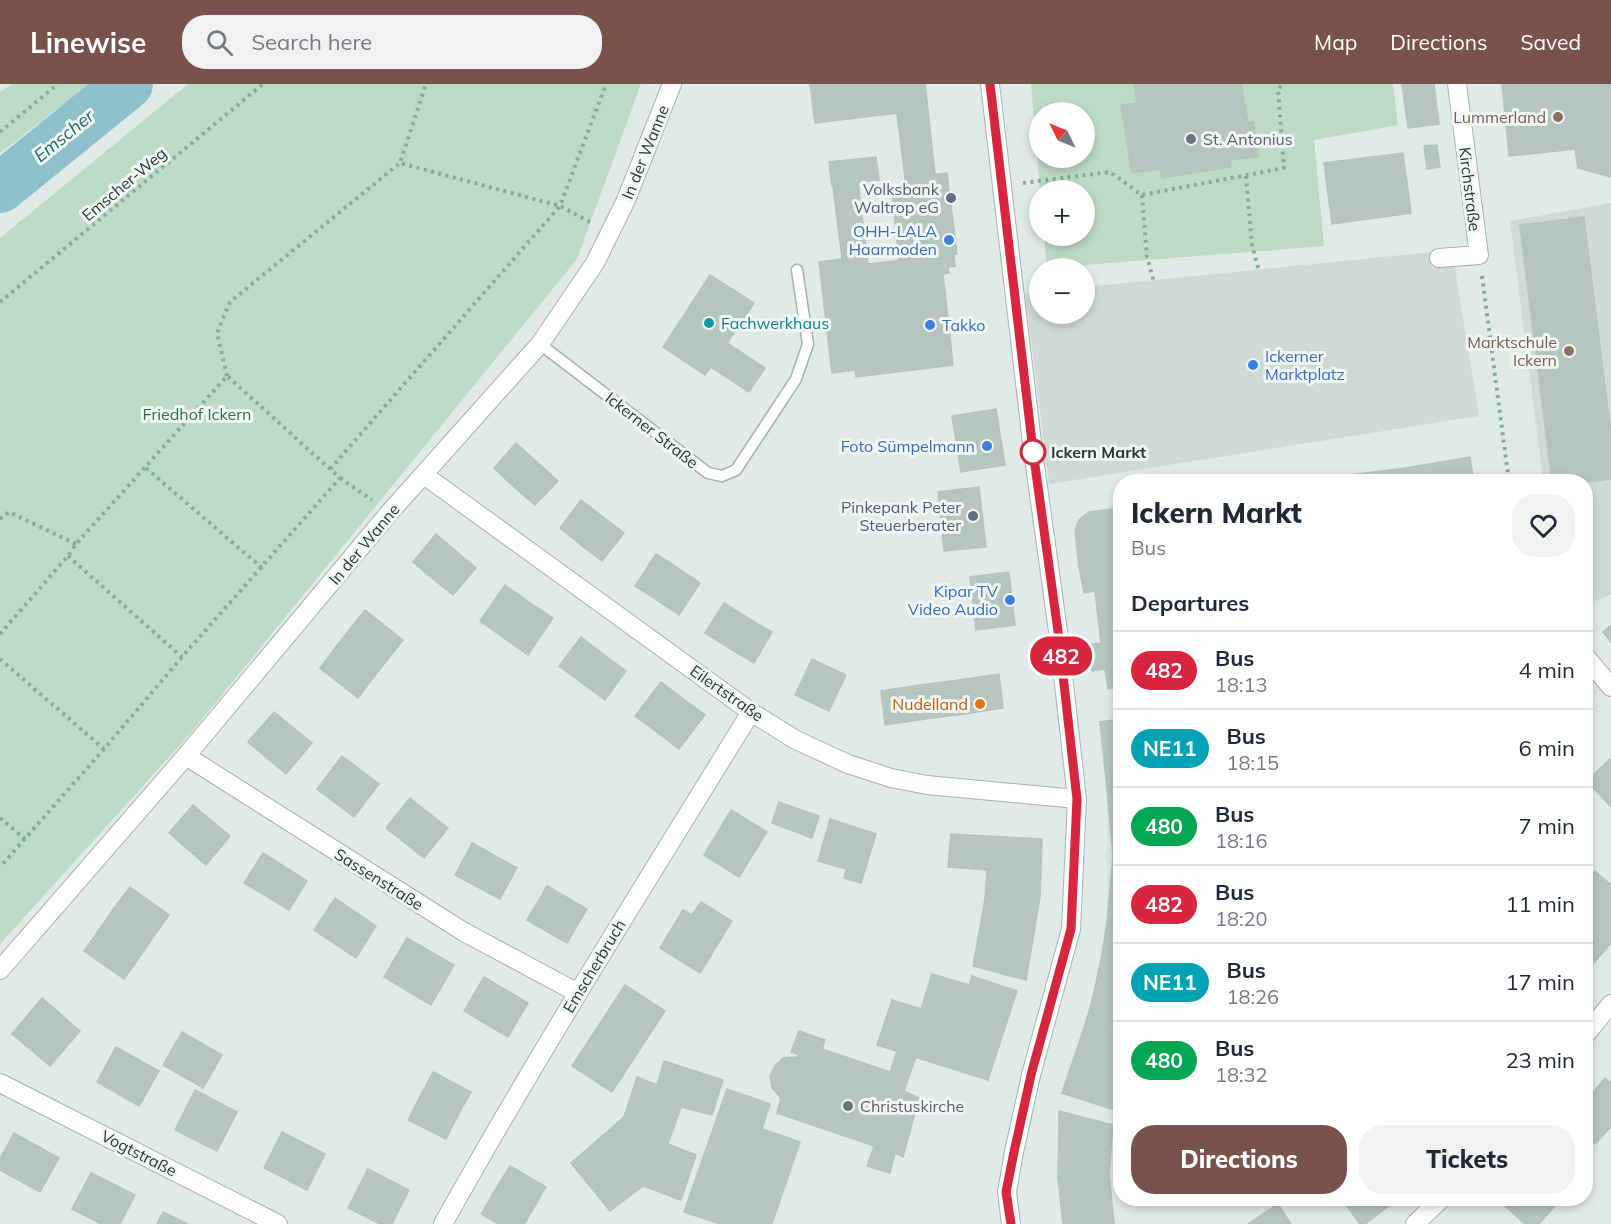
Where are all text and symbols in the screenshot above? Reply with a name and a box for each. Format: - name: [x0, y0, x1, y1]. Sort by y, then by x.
- search box: [182, 15, 602, 69]
- text: Linewise: [30, 25, 146, 60]
- icon: search: [203, 26, 236, 59]
- text: Search here: [251, 28, 372, 56]
- text: Map: [1314, 29, 1357, 55]
- text: Directions: [1390, 29, 1487, 55]
- text: Saved: [1520, 29, 1581, 55]
- street label: In der Wanne: [617, 102, 673, 202]
- north arrow: [1029, 102, 1095, 168]
- map controls: [1029, 102, 1095, 324]
- water label: Emscher: [29, 103, 100, 167]
- place label: Lummerland: [1453, 107, 1546, 127]
- marker: Lummerland: [1551, 110, 1565, 124]
- place label: St. Antonius: [1203, 129, 1293, 149]
- marker: St. Antonius: [1184, 132, 1198, 146]
- street label: Emscher-Weg: [78, 143, 170, 225]
- street label: Kirchstraße: [1455, 146, 1485, 232]
- place label: Volksbank Waltrop eG: [854, 179, 940, 217]
- button: +: [1029, 180, 1095, 246]
- marker: Volksbank Waltrop eG: [944, 191, 958, 205]
- place label: OHH-LALA Haarmoden: [849, 221, 937, 259]
- marker: OHH-LALA Haarmoden: [942, 233, 956, 247]
- button: −: [1029, 258, 1095, 324]
- place label: Fachwerkhaus: [721, 313, 829, 333]
- place label: Takko: [942, 315, 985, 335]
- marker: Fachwerkhaus: [702, 316, 716, 330]
- marker: Takko: [923, 318, 937, 332]
- place label: Marktschule Ickern: [1467, 332, 1557, 370]
- marker: Marktschule Ickern: [1562, 344, 1576, 358]
- place label: Ickerner Marktplatz: [1265, 346, 1345, 384]
- marker: Ickerner Marktplatz: [1246, 358, 1260, 372]
- street label: Ickerner Straße: [602, 388, 702, 472]
- park label: Friedhof Ickern: [143, 404, 251, 424]
- place label: Foto Sümpelmann: [841, 436, 975, 456]
- marker: Foto Sümpelmann: [980, 439, 994, 453]
- marker: Ickern Markt: [1020, 439, 1046, 465]
- place label: Ickern Markt: [1051, 442, 1146, 462]
- button: heart: [1512, 494, 1575, 557]
- text: Ickern Markt: [1131, 495, 1302, 530]
- place label: Pinkepank Peter Steuerberater: [841, 497, 961, 535]
- street label: In der Wanne: [324, 499, 404, 589]
- marker: Pinkepank Peter Steuerberater: [966, 509, 980, 523]
- text: Bus: [1131, 535, 1166, 560]
- place label: Kipar TV Video Audio: [908, 581, 999, 619]
- text: Departures: [1131, 589, 1249, 617]
- marker: Kipar TV Video Audio: [1003, 593, 1017, 607]
- line badge: 482: [1026, 636, 1096, 676]
- text: 482: [1042, 643, 1080, 669]
- text: Bus: [1215, 644, 1254, 672]
- text: 4 min: [1519, 656, 1575, 684]
- text: 482: [1145, 657, 1183, 683]
- street label: Eilertstraße: [686, 660, 768, 726]
- text: 18:13: [1215, 672, 1268, 697]
- place label: Nudelland: [892, 694, 968, 714]
- marker: Nudelland: [973, 697, 987, 711]
- text: Bus: [1227, 722, 1266, 750]
- text: 6 min: [1519, 734, 1575, 762]
- text: NE11: [1143, 735, 1197, 761]
- text: 18:15: [1227, 750, 1279, 775]
- text: Bus: [1215, 800, 1254, 828]
- text: 7 min: [1519, 812, 1575, 840]
- text: 480: [1145, 813, 1183, 839]
- text: 18:16: [1215, 828, 1268, 853]
- street label: Sassenstraße: [331, 844, 427, 914]
- text: Bus: [1215, 878, 1254, 906]
- text: 11 min: [1505, 890, 1575, 918]
- text: 482: [1145, 891, 1183, 917]
- text: 18:20: [1215, 906, 1268, 931]
- street label: Emscherbruch: [558, 916, 630, 1016]
- text: Bus: [1227, 956, 1266, 984]
- text: 17 min: [1505, 968, 1575, 996]
- text: NE11: [1143, 969, 1197, 995]
- text: 18:26: [1227, 984, 1279, 1009]
- text: Bus: [1215, 1034, 1254, 1062]
- text: 23 min: [1505, 1046, 1575, 1074]
- text: 480: [1145, 1047, 1183, 1073]
- text: 18:32: [1215, 1062, 1268, 1087]
- place label: Christuskirche: [860, 1096, 964, 1116]
- marker: Christuskirche: [841, 1099, 855, 1113]
- street label: Vogtstraße: [98, 1125, 180, 1181]
- button: Directions: [1131, 1125, 1347, 1194]
- button: Tickets: [1359, 1125, 1575, 1194]

